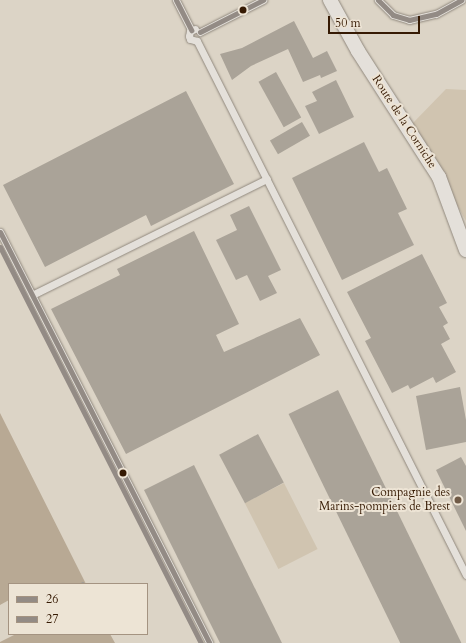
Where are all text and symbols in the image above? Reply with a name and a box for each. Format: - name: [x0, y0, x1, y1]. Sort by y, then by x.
- unlabelled marker: [238, 5, 248, 15]
- scale bar: [330, 8, 422, 34]
- text: 50 m: [335, 15, 361, 31]
- street label: Route de la Corniche: [369, 73, 439, 171]
- unlabelled marker: [118, 468, 128, 478]
- place label: Compagnie des Marins-pompiers de Brest: [319, 486, 450, 514]
- marker: Compagnie des Marins-pompiers de Brest: [453, 495, 463, 505]
- legend: [8, 583, 148, 635]
- text: 26: [46, 591, 58, 607]
- text: 27: [46, 611, 58, 627]

